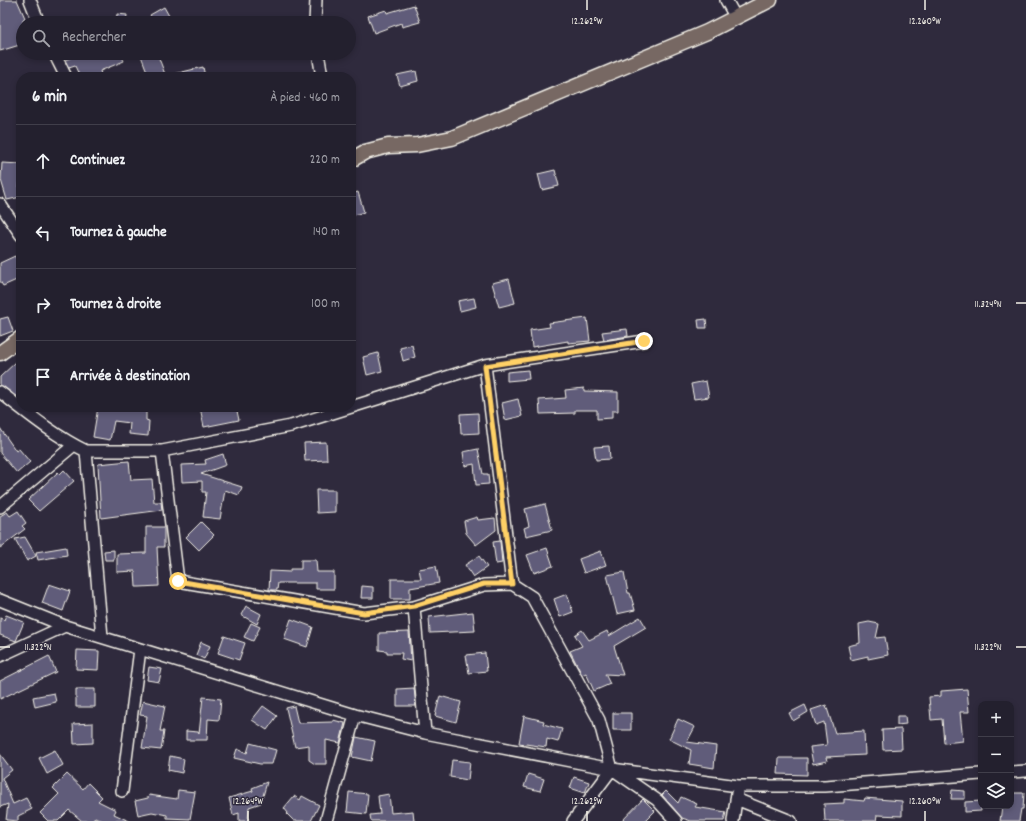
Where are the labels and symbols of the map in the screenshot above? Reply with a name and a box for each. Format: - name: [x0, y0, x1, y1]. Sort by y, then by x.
- text: 12.262°W: [572, 15, 603, 29]
- text: 12.260°W: [909, 15, 941, 29]
- text: 11.324°N: [974, 298, 1002, 312]
- route end: [635, 332, 653, 350]
- route start: [169, 572, 187, 590]
- text: 11.322°N: [24, 641, 52, 655]
- text: 11.322°N: [974, 641, 1002, 655]
- text: 12.264°W: [233, 795, 264, 809]
- text: 12.262°W: [572, 795, 603, 809]
- text: 12.260°W: [909, 795, 941, 809]

